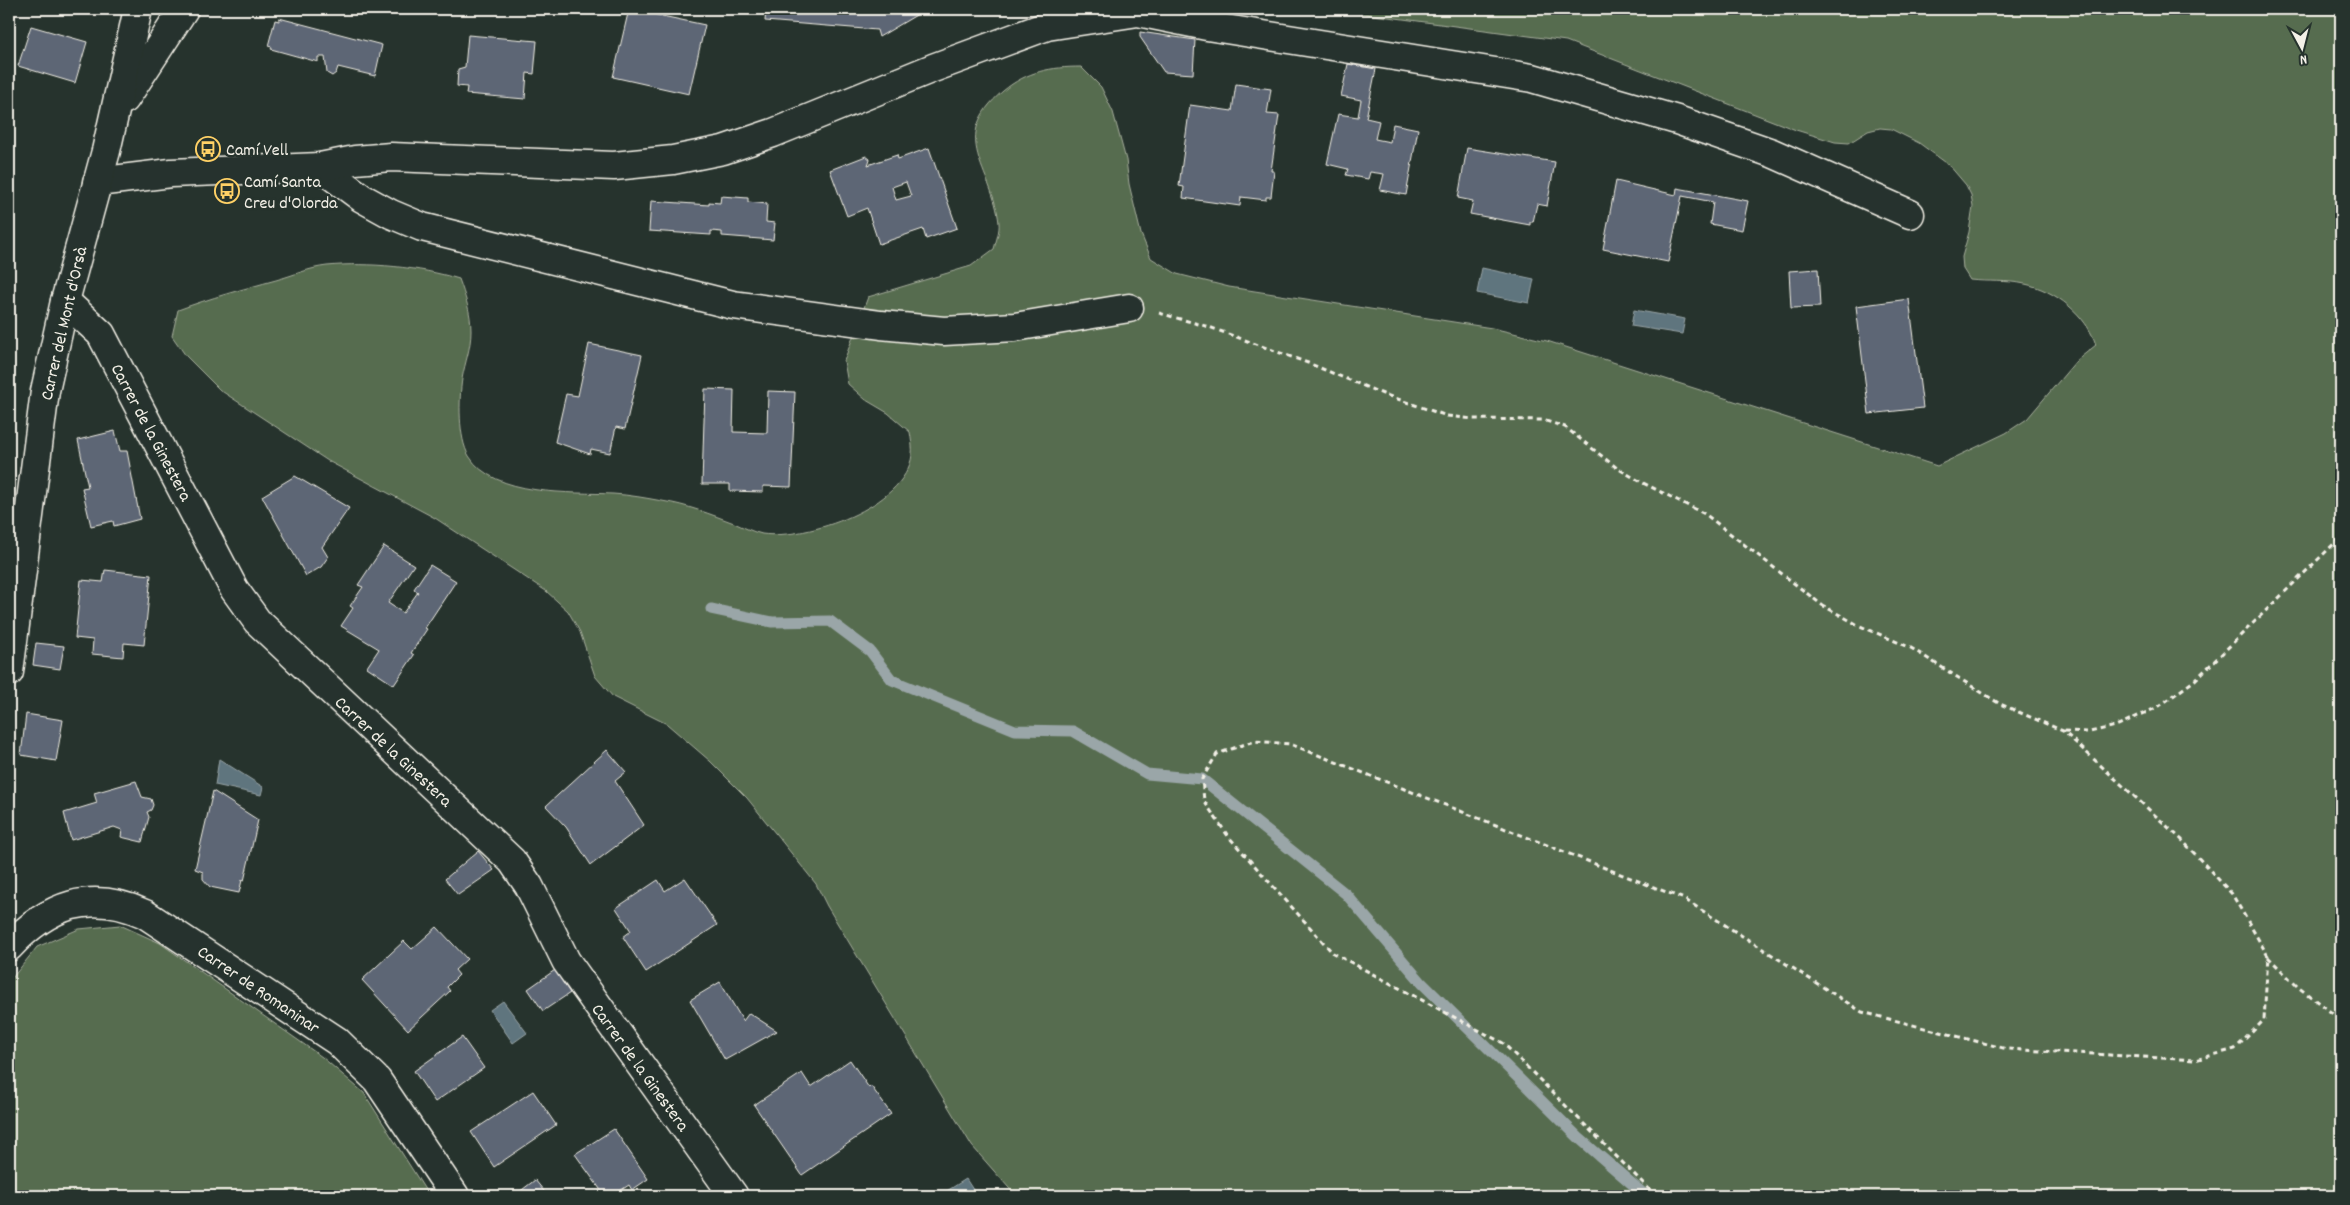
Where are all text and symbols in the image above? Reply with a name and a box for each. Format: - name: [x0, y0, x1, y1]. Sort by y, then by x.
- north arrow: [2278, 22, 2328, 72]
- text: N: [2299, 49, 2308, 69]
- bus stop icon: Camí Vell: [195, 136, 221, 162]
- place label: Camí Vell: [226, 139, 289, 164]
- place label: Camí Santa Creu d'Olorda: [244, 171, 338, 217]
- bus stop icon: Camí Santa Creu d'Olorda: [214, 178, 240, 204]
- street label: Carrer del Mont d'Orsà: [36, 244, 95, 403]
- street label: Carrer de la Ginestera: [103, 360, 197, 507]
- street label: Carrer de la Ginestera: [328, 692, 457, 814]
- street label: Carrer de Romaninar: [192, 941, 324, 1041]
- street label: Carrer de la Ginestera: [584, 999, 694, 1138]

